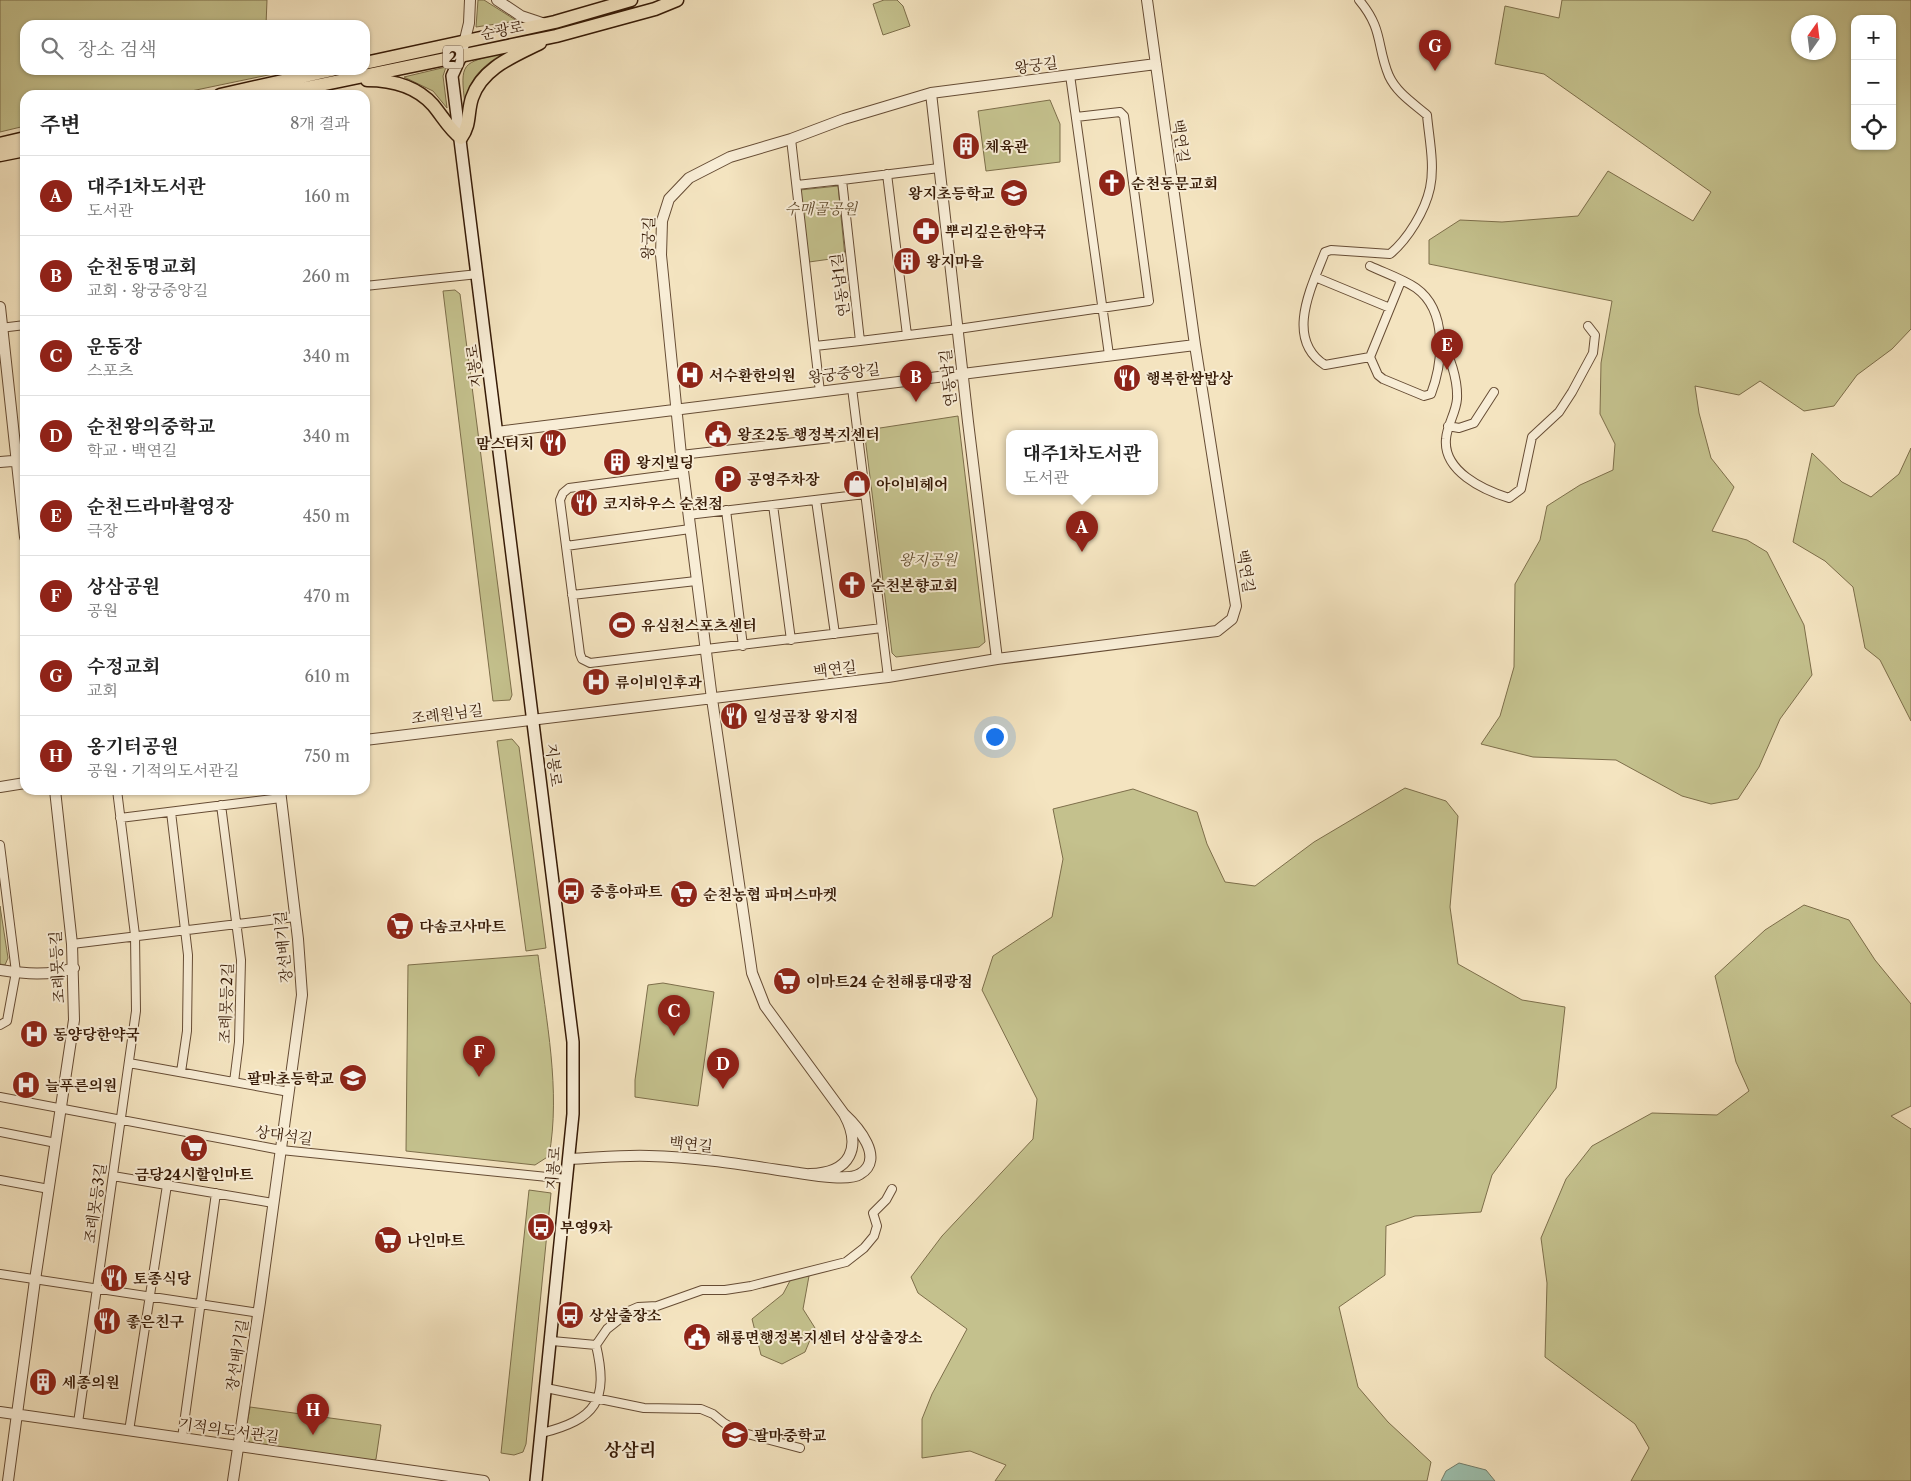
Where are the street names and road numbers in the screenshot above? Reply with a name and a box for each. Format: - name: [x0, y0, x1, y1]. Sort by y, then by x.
- street label: 순광로: [479, 16, 526, 43]
- road number: 2: [443, 46, 463, 68]
- street label: 왕궁길: [1013, 53, 1059, 77]
- street label: 백연길: [1169, 118, 1193, 164]
- street label: 왕궁길: [638, 216, 658, 260]
- street label: 연동남1길: [827, 252, 853, 318]
- street label: 지봉로: [462, 343, 486, 389]
- street label: 연동남길: [936, 348, 960, 408]
- street label: 왕궁중앙길: [807, 359, 881, 387]
- street label: 백연길: [1233, 548, 1259, 594]
- street label: 백연길: [812, 657, 858, 681]
- street label: 조례원님길: [410, 700, 484, 728]
- street label: 지봉로: [542, 742, 566, 788]
- street label: 장선배기길: [270, 910, 296, 984]
- street label: 조례못등길: [46, 930, 68, 1004]
- street label: 조례못등2길: [215, 962, 237, 1044]
- street label: 상대석길: [254, 1122, 314, 1148]
- street label: 백연길: [668, 1132, 714, 1156]
- street label: 지봉로: [542, 1145, 564, 1190]
- street label: 조례못등3길: [80, 1162, 110, 1244]
- street label: 장선배기길: [222, 1318, 252, 1392]
- street label: 기적의도서관길: [177, 1414, 281, 1446]

